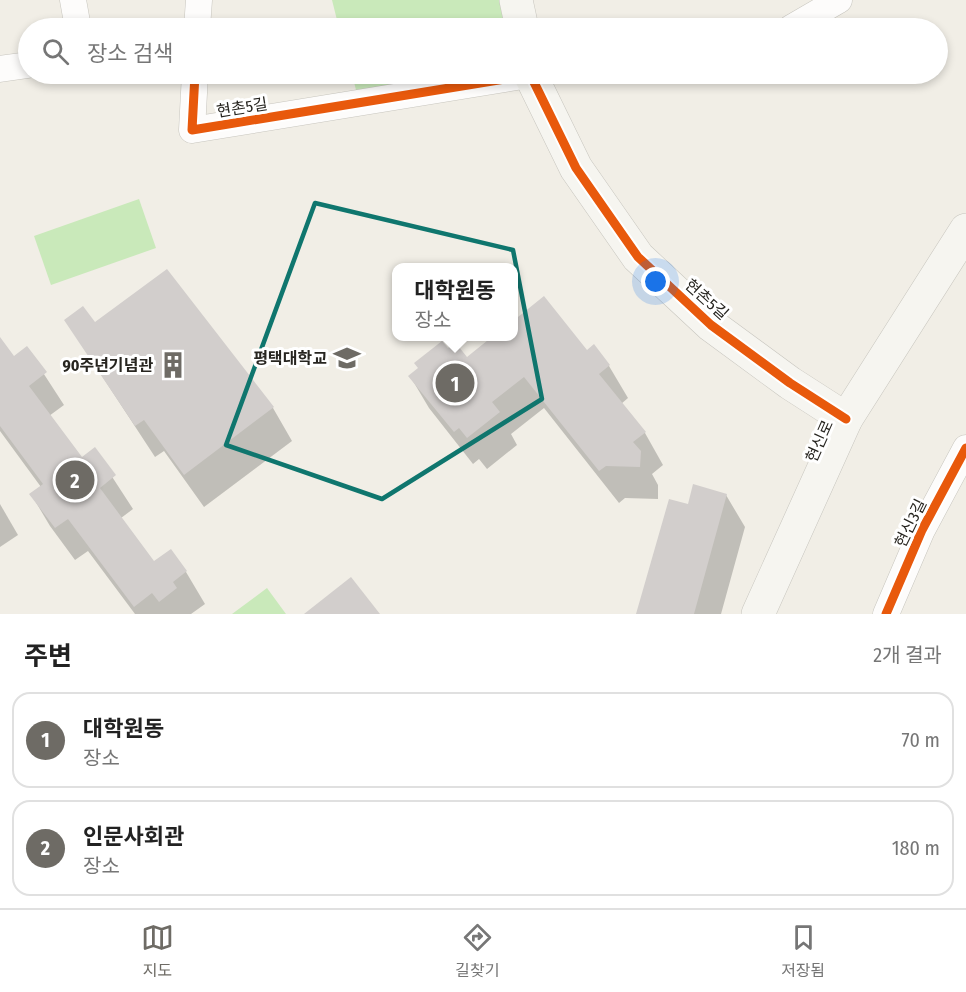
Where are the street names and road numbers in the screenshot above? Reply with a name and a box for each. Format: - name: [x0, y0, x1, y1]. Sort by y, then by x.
- street label: 현촌5길: [215, 94, 269, 121]
- street label: 현촌5길: [681, 275, 732, 324]
- street label: 현신로: [802, 417, 837, 465]
- street label: 현신3길: [891, 496, 930, 550]

